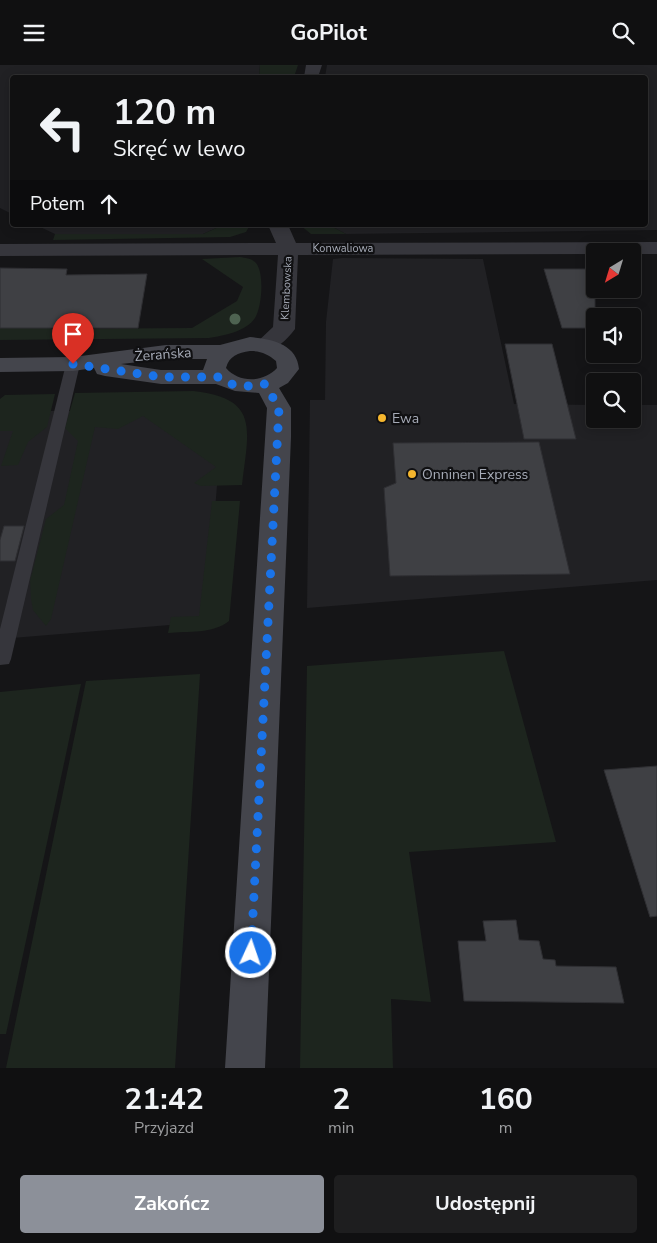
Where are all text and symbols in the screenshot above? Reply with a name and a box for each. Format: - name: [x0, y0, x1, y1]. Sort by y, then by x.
- text: GoPilot: [290, 18, 367, 48]
- icon: menu: [20, 19, 48, 47]
- icon: search: [609, 19, 637, 47]
- text: 120 m: [113, 89, 216, 136]
- icon: left: [30, 95, 95, 160]
- text: Skręć w lewo: [113, 134, 246, 164]
- icon: ahead: [95, 190, 123, 218]
- text: Potem: [30, 191, 85, 217]
- street label: Konwaliowa: [313, 241, 374, 256]
- north arrow: [586, 243, 641, 297]
- map controls: [586, 243, 641, 428]
- street label: Klembowska: [277, 256, 296, 320]
- button: sound: [586, 308, 641, 363]
- pin: [52, 313, 94, 364]
- icon: arrive: [59, 320, 87, 348]
- street label: Żerańska: [134, 343, 192, 366]
- button: search: [586, 373, 641, 428]
- place label: Ewa: [392, 409, 419, 428]
- marker: Ewa: [376, 412, 388, 424]
- place label: Onninen Express: [422, 465, 529, 484]
- marker: Onninen Express: [406, 468, 418, 480]
- position arrow: [224, 926, 276, 978]
- text: 21:42: [124, 1079, 204, 1120]
- text: 2: [332, 1079, 350, 1120]
- text: 160: [479, 1079, 533, 1120]
- text: Przyjazd: [134, 1117, 194, 1139]
- text: min: [328, 1117, 354, 1139]
- text: m: [499, 1117, 513, 1139]
- button: Zakończ: [20, 1175, 324, 1233]
- button: Udostępnij: [334, 1175, 637, 1233]

